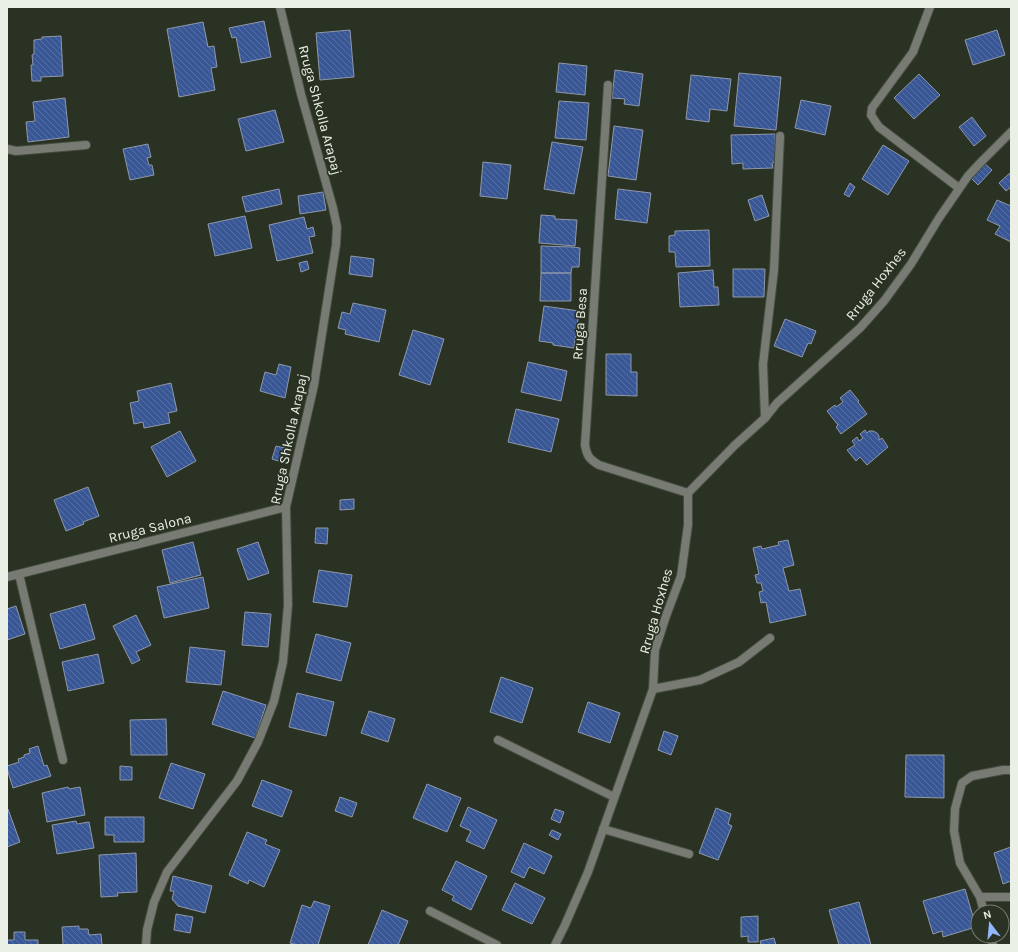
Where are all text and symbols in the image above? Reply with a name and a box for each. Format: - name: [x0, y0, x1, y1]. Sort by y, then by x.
- street label: Rruga Shkolla Arapaj: [295, 43, 345, 177]
- street label: Rruga Hoxhes: [842, 244, 910, 324]
- street label: Rruga Besa: [569, 287, 591, 361]
- street label: Rruga Shkolla Arapaj: [267, 372, 311, 506]
- street label: Rruga Salona: [107, 509, 193, 547]
- street label: Rruga Hoxhes: [636, 566, 676, 656]
- north arrow: [970, 904, 1010, 944]
- text: N: [982, 908, 993, 922]

